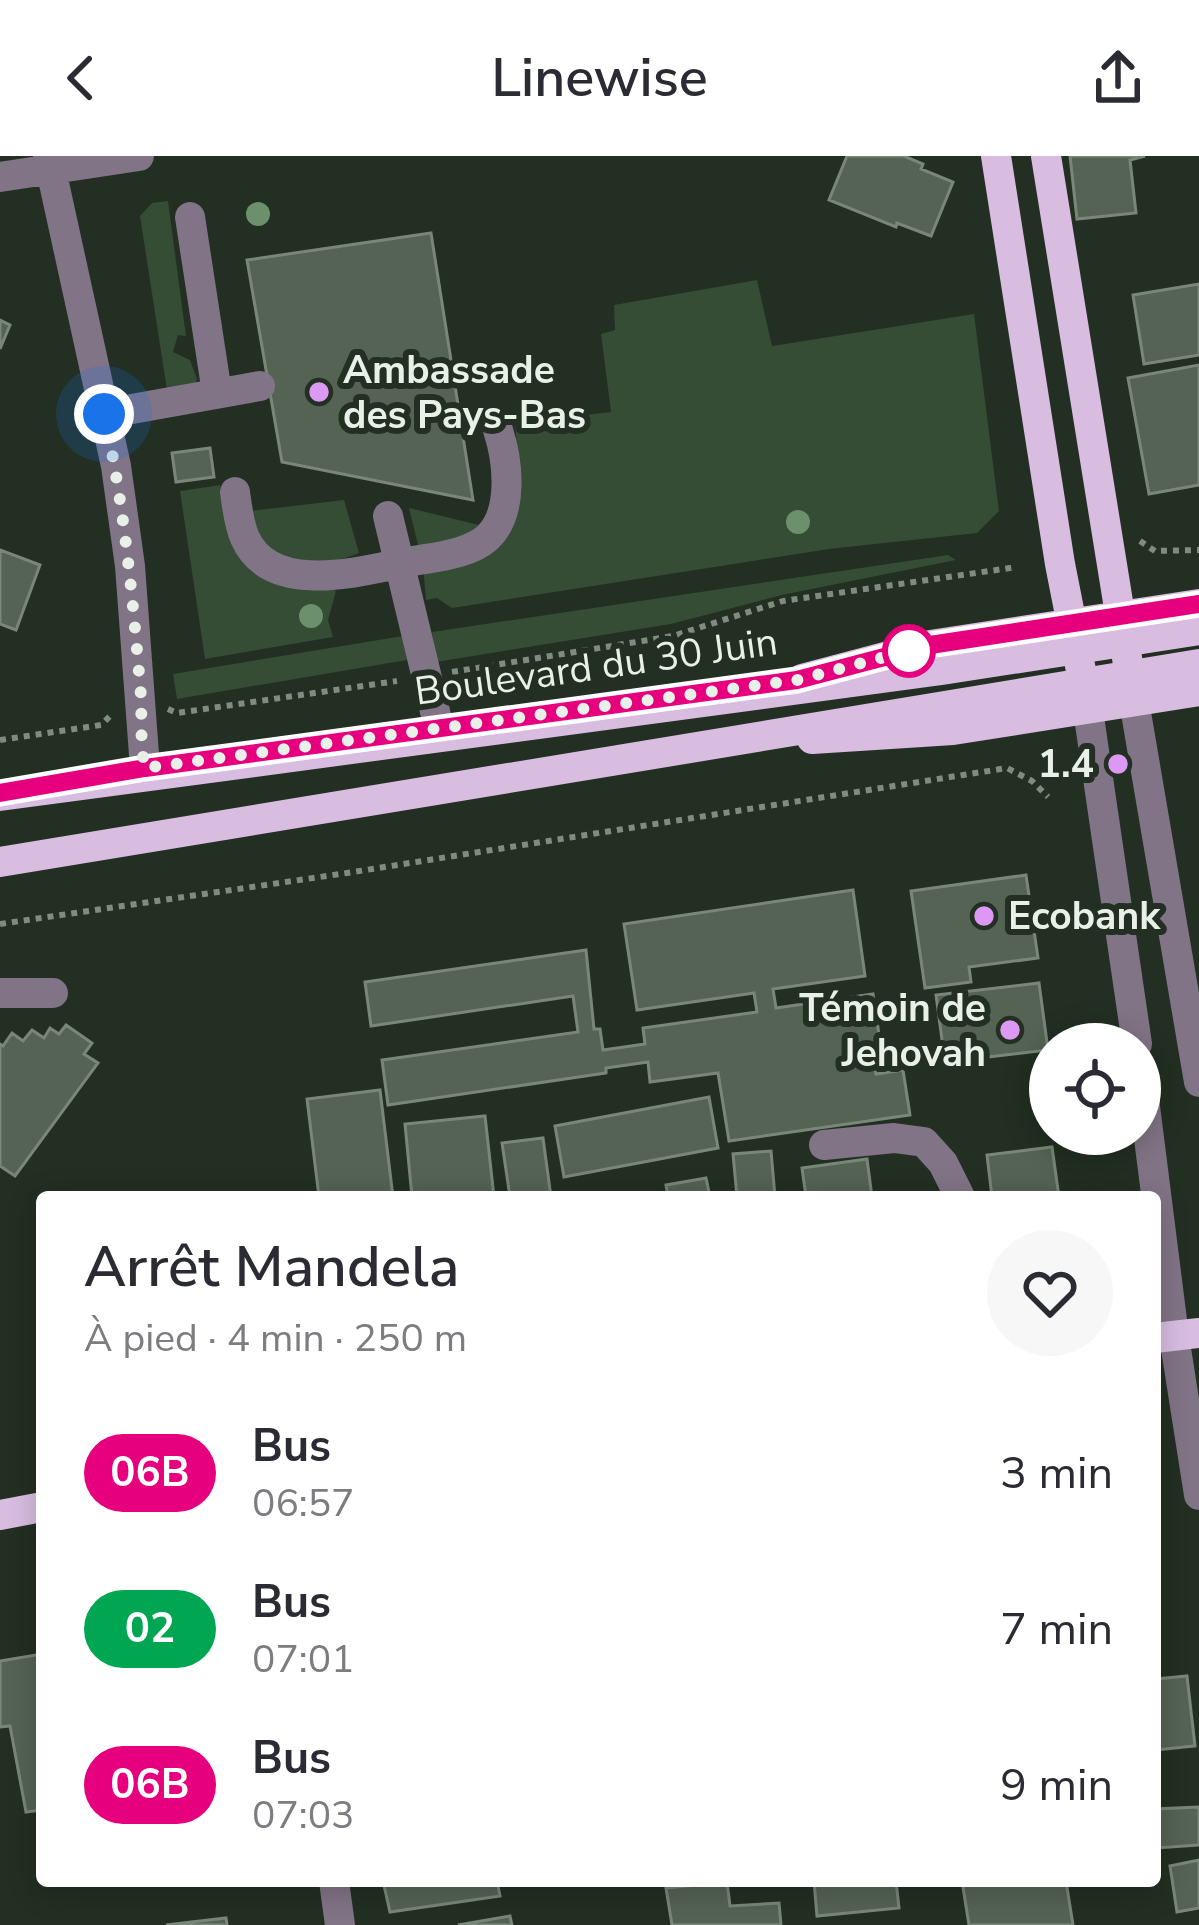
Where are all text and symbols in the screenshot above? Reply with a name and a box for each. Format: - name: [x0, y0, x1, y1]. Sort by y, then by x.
- text: Linewise: [491, 41, 708, 115]
- icon: back: [48, 45, 114, 111]
- icon: share: [1085, 45, 1151, 111]
- place label: Ambassade des Pays-Bas: [343, 344, 586, 442]
- marker: Ambassade des Pays-Bas: [306, 379, 332, 405]
- your location: [74, 384, 134, 444]
- street label: Boulevard du 30 Juin: [411, 615, 781, 719]
- unlabelled marker: [884, 626, 934, 676]
- place label: 1.4: [1038, 738, 1094, 791]
- marker: 1.4: [1105, 751, 1131, 777]
- place label: Ecobank: [1008, 890, 1161, 943]
- marker: Ecobank: [971, 903, 997, 929]
- place label: Témoin de Jehovah: [799, 982, 986, 1080]
- marker: Témoin de Jehovah: [997, 1017, 1023, 1043]
- map controls: [1029, 1023, 1161, 1155]
- button: locate: [1029, 1023, 1161, 1155]
- text: Arrêt Mandela: [84, 1228, 459, 1306]
- button: heart: [987, 1230, 1113, 1356]
- text: À pied · 4 min · 250 m: [84, 1312, 467, 1365]
- text: Bus: [252, 1416, 331, 1477]
- text: 3 min: [1000, 1443, 1113, 1504]
- text: 06B: [110, 1444, 190, 1501]
- text: 06:57: [252, 1477, 355, 1530]
- text: Bus: [252, 1572, 331, 1633]
- text: 7 min: [1000, 1599, 1113, 1660]
- text: 02: [125, 1600, 175, 1657]
- text: 07:01: [252, 1633, 355, 1686]
- text: Bus: [252, 1728, 331, 1789]
- text: 9 min: [1000, 1755, 1113, 1816]
- text: 06B: [110, 1756, 190, 1813]
- text: 07:03: [252, 1789, 355, 1842]

